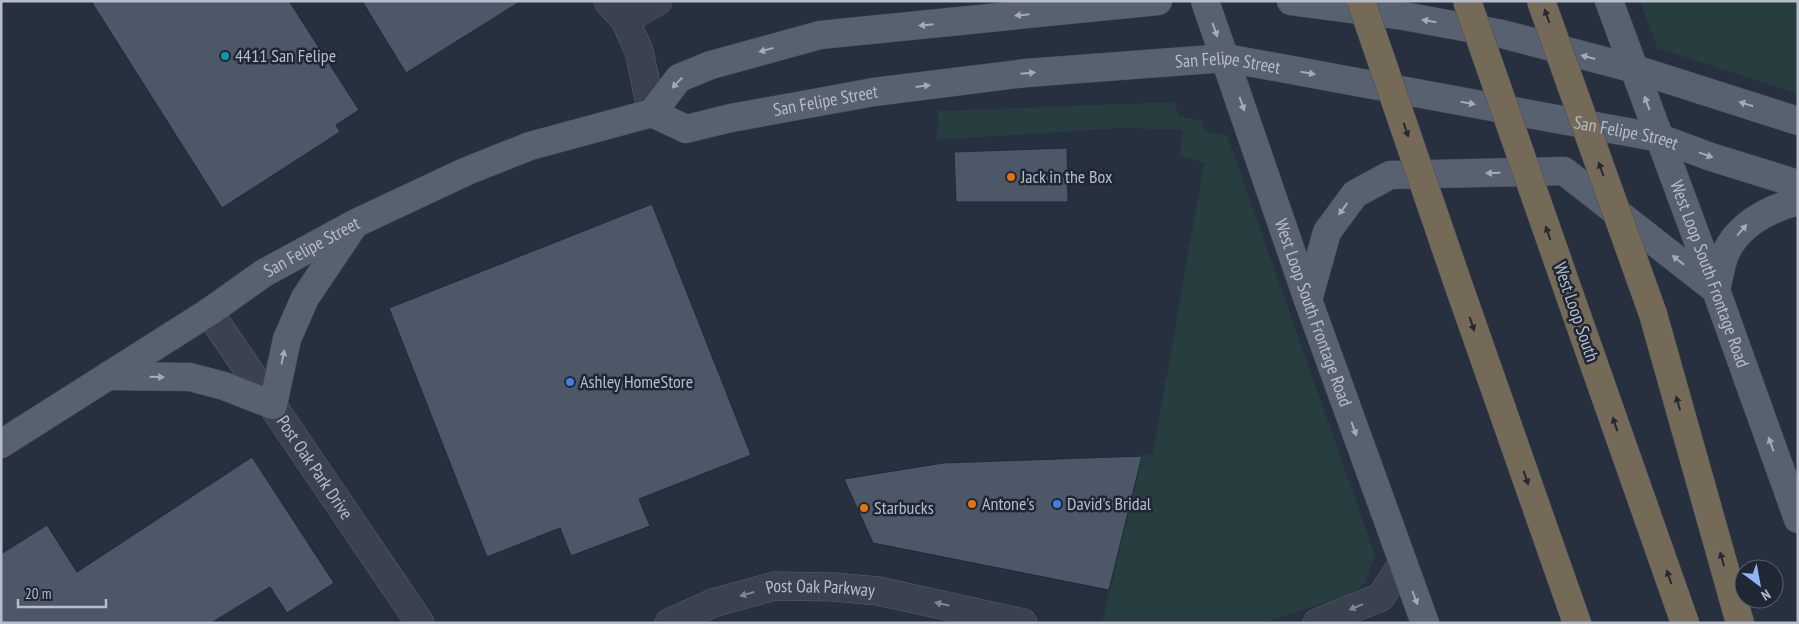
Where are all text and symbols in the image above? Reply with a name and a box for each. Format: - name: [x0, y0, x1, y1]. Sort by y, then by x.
- one-way arrow: [1543, 9, 1550, 24]
- one-way arrow: [1014, 11, 1030, 19]
- one-way arrow: [1421, 16, 1437, 24]
- one-way arrow: [917, 21, 933, 29]
- one-way arrow: [1211, 23, 1219, 38]
- place label: 4411 San Felipe: [235, 44, 336, 67]
- street label: San Felipe Street: [1174, 46, 1282, 79]
- one-way arrow: [758, 47, 773, 55]
- marker: 4411 San Felipe: [219, 50, 231, 62]
- one-way arrow: [1580, 52, 1595, 60]
- one-way arrow: [1020, 68, 1036, 76]
- one-way arrow: [1301, 70, 1317, 78]
- one-way arrow: [671, 77, 683, 89]
- street label: San Felipe Street: [771, 80, 879, 121]
- one-way arrow: [915, 82, 931, 90]
- one-way arrow: [1643, 96, 1650, 111]
- one-way arrow: [1238, 97, 1246, 112]
- one-way arrow: [1461, 99, 1477, 107]
- one-way arrow: [1738, 100, 1753, 108]
- street label: San Felipe Street: [1572, 110, 1682, 155]
- one-way arrow: [1402, 123, 1410, 138]
- one-way arrow: [1698, 152, 1713, 159]
- one-way arrow: [1597, 162, 1605, 177]
- place label: Jack in the Box: [1020, 165, 1113, 188]
- one-way arrow: [1485, 169, 1501, 177]
- marker: Jack in the Box: [1005, 171, 1017, 183]
- street label: West Loop South Frontage Road: [1665, 177, 1755, 371]
- one-way arrow: [1338, 202, 1348, 216]
- street label: San Felipe Street: [259, 211, 363, 282]
- street label: West Loop South Frontage Road: [1270, 216, 1358, 410]
- one-way arrow: [1737, 224, 1748, 237]
- one-way arrow: [1544, 225, 1552, 240]
- one-way arrow: [1672, 254, 1685, 265]
- street label: West Loop South: [1549, 259, 1604, 365]
- one-way arrow: [1469, 317, 1476, 332]
- one-way arrow: [279, 350, 287, 365]
- place label: Ashley HomeStore: [580, 370, 693, 393]
- one-way arrow: [149, 373, 165, 381]
- marker: Ashley HomeStore: [564, 376, 576, 388]
- one-way arrow: [1674, 395, 1682, 410]
- street label: Post Oak Park Drive: [272, 411, 358, 524]
- one-way arrow: [1611, 416, 1618, 431]
- one-way arrow: [1351, 421, 1358, 436]
- one-way arrow: [1767, 436, 1774, 451]
- one-way arrow: [1523, 470, 1530, 485]
- place label: Antone's: [982, 492, 1035, 515]
- place label: David's Bridal: [1067, 492, 1152, 515]
- place label: Starbucks: [874, 496, 934, 519]
- marker: Antone's: [966, 498, 978, 510]
- marker: David's Bridal: [1051, 498, 1063, 510]
- marker: Starbucks: [858, 502, 870, 514]
- one-way arrow: [1718, 551, 1726, 566]
- north arrow: [1734, 559, 1784, 609]
- one-way arrow: [1665, 569, 1673, 584]
- street label: Post Oak Parkway: [763, 574, 876, 602]
- scale bar: [18, 576, 105, 608]
- text: 20 m: [25, 584, 51, 603]
- text: N: [1758, 585, 1774, 605]
- one-way arrow: [739, 590, 754, 598]
- one-way arrow: [1411, 591, 1419, 606]
- one-way arrow: [934, 600, 949, 608]
- one-way arrow: [1348, 603, 1363, 611]

